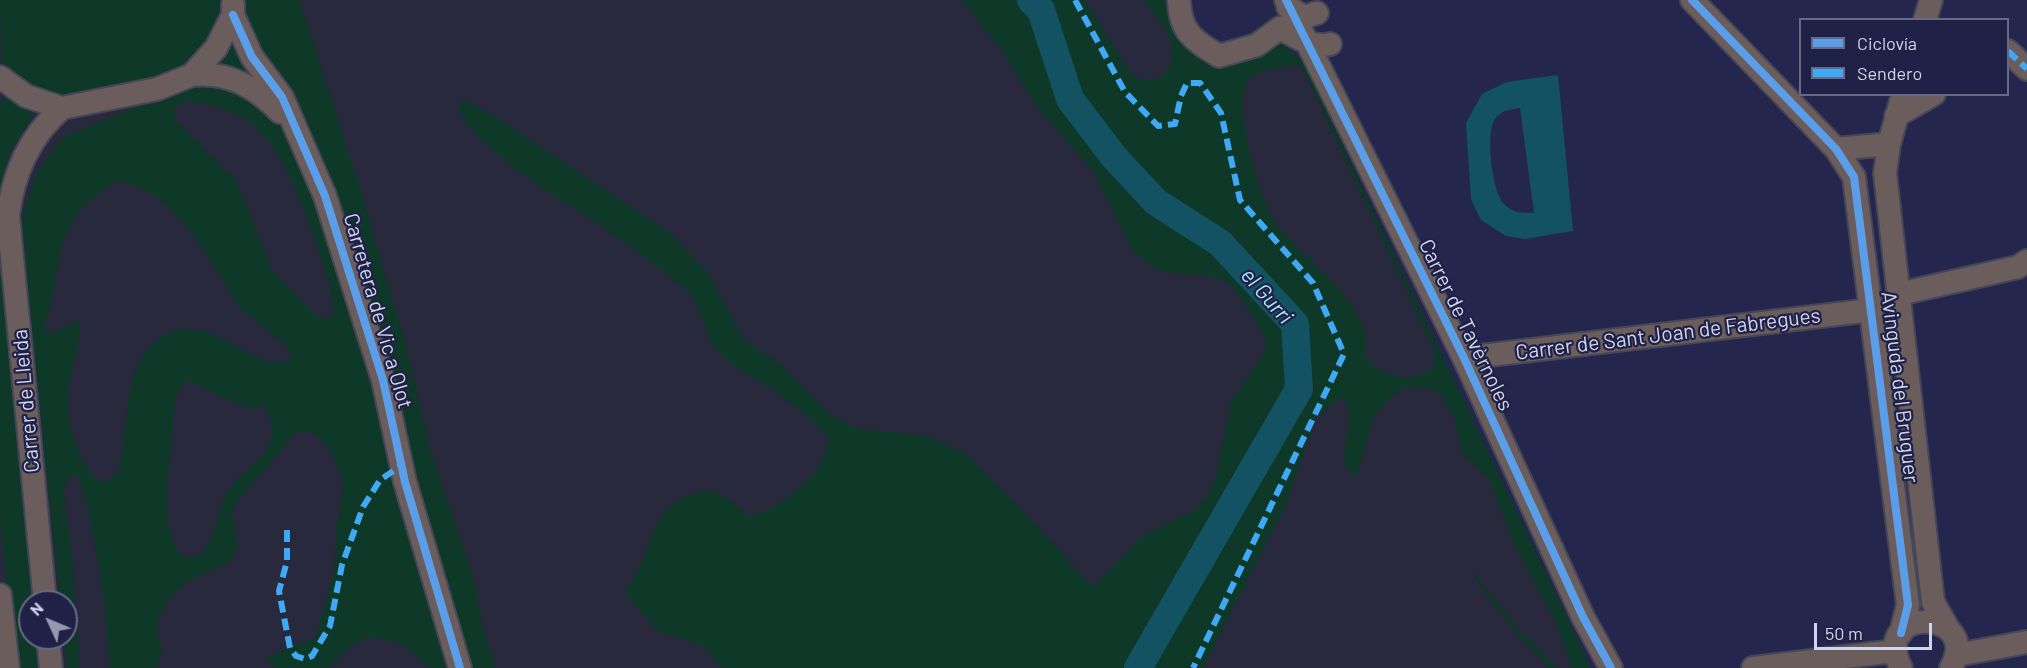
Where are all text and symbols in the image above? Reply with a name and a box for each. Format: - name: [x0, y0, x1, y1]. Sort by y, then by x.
- legend: [1799, 18, 2009, 96]
- text: Ciclovía: [1857, 32, 1917, 54]
- text: Sendero: [1857, 62, 1922, 84]
- street label: Carretera de Vic a Olot: [338, 210, 418, 412]
- street label: Carrer de Tavèrnoles: [1414, 235, 1518, 415]
- water label: el Gurri: [1235, 262, 1299, 330]
- street label: Avinguda del Bruguer: [1876, 290, 1924, 484]
- street label: Carrer de Sant Joan de Fabregues: [1514, 303, 1822, 365]
- street label: Carrer de Lleida: [7, 328, 45, 474]
- north arrow: [18, 590, 78, 650]
- text: N: [26, 598, 47, 619]
- scale bar: [1817, 611, 1936, 649]
- text: 50 m: [1825, 622, 1863, 644]

